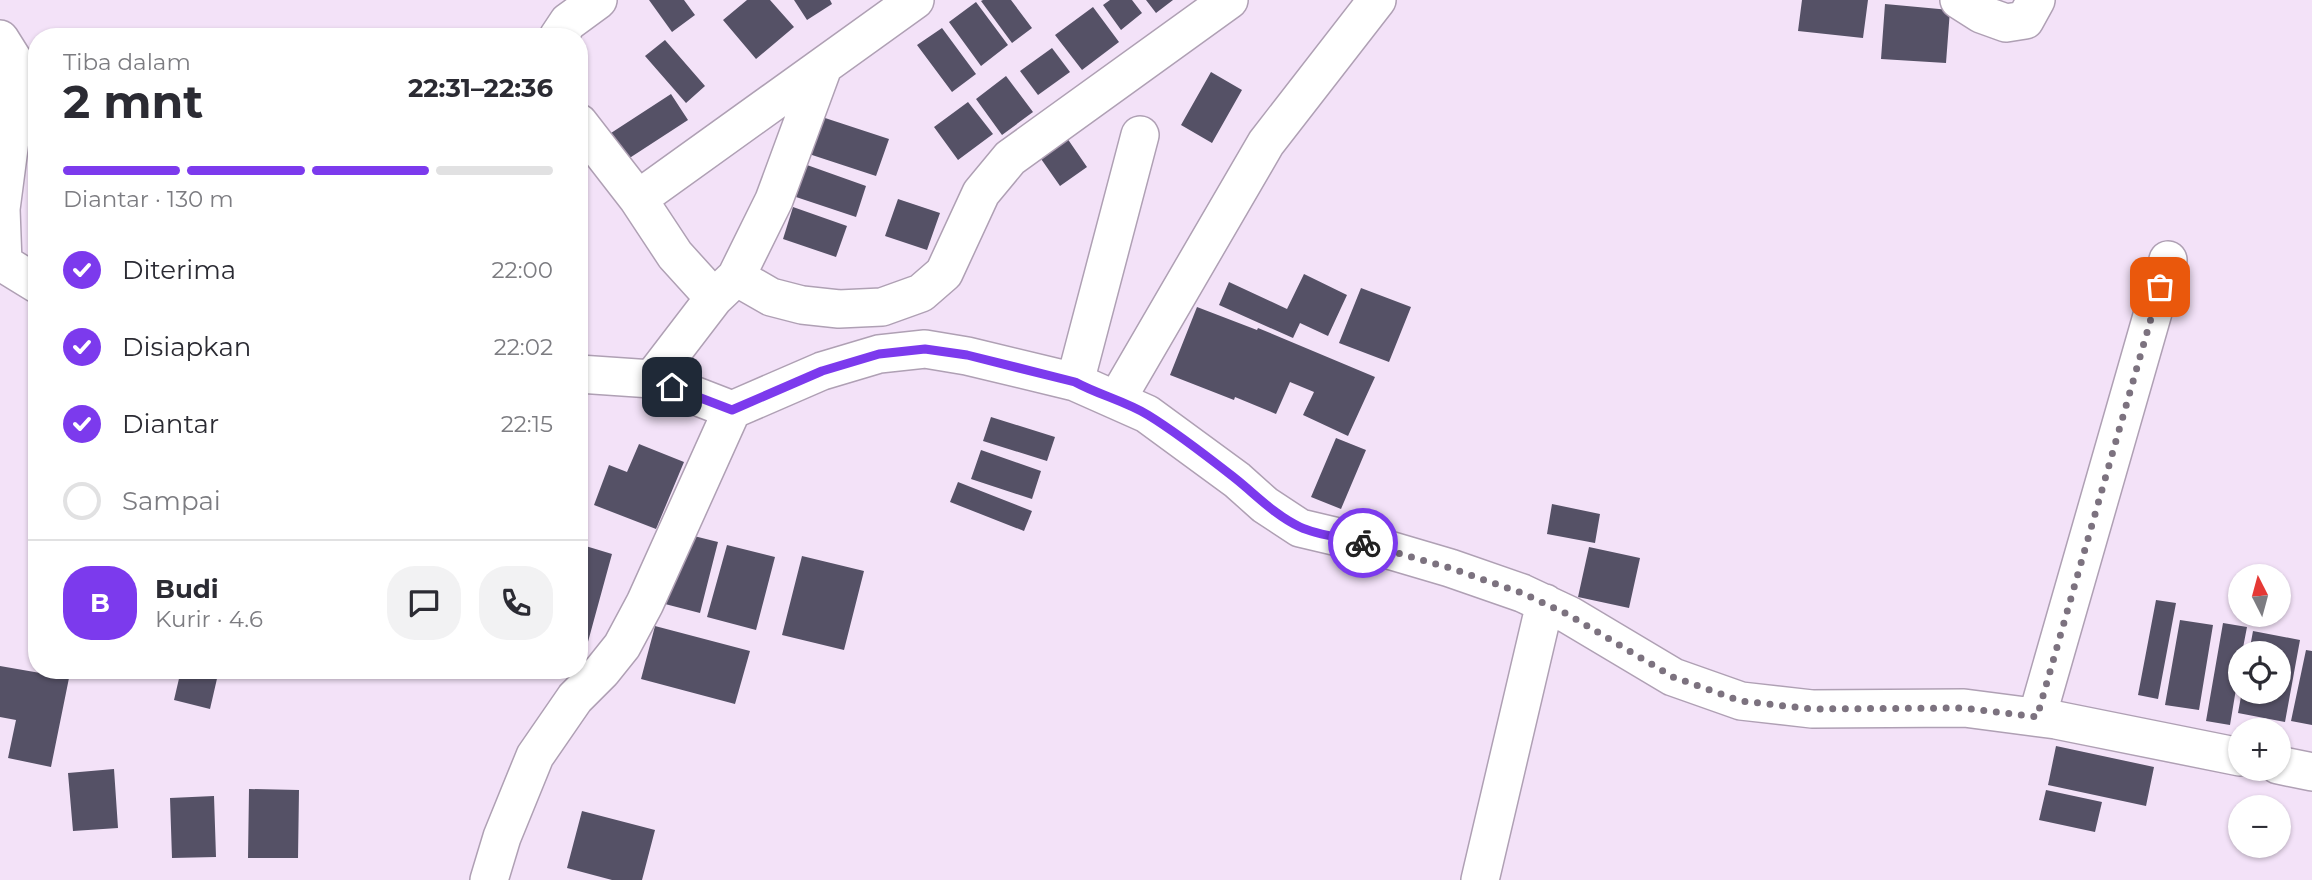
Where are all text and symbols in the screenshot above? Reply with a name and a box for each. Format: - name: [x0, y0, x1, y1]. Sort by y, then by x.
- text: Tiba dalam: [63, 48, 191, 76]
- text: 22:31–22:36: [408, 72, 553, 104]
- text: 2 mnt: [63, 73, 203, 130]
- text: Diantar · 130 m: [63, 185, 234, 213]
- icon: check: [63, 251, 101, 289]
- text: Diterima: [122, 254, 236, 286]
- text: 22:00: [492, 256, 553, 284]
- pin: [2130, 257, 2190, 317]
- icon: bag: [2141, 268, 2179, 306]
- icon: check: [63, 328, 101, 366]
- text: Disiapkan: [122, 331, 251, 363]
- text: 22:02: [494, 333, 553, 361]
- pin: [642, 357, 702, 417]
- icon: home: [653, 368, 691, 406]
- icon: check: [63, 405, 101, 443]
- text: Diantar: [122, 408, 219, 440]
- text: 22:15: [501, 410, 553, 438]
- text: Sampai: [122, 485, 221, 517]
- courier: [1328, 508, 1398, 578]
- icon: bike: [1344, 524, 1382, 562]
- north arrow: [2228, 564, 2291, 626]
- map controls: [2228, 564, 2291, 858]
- button: chat: [387, 566, 461, 640]
- button: phone: [479, 566, 553, 640]
- text: Budi: [155, 573, 219, 605]
- text: B: [90, 587, 110, 619]
- text: Kurir · 4.6: [155, 605, 263, 633]
- button: locate: [2228, 641, 2291, 704]
- button: +: [2228, 718, 2291, 781]
- button: −: [2228, 795, 2291, 858]

